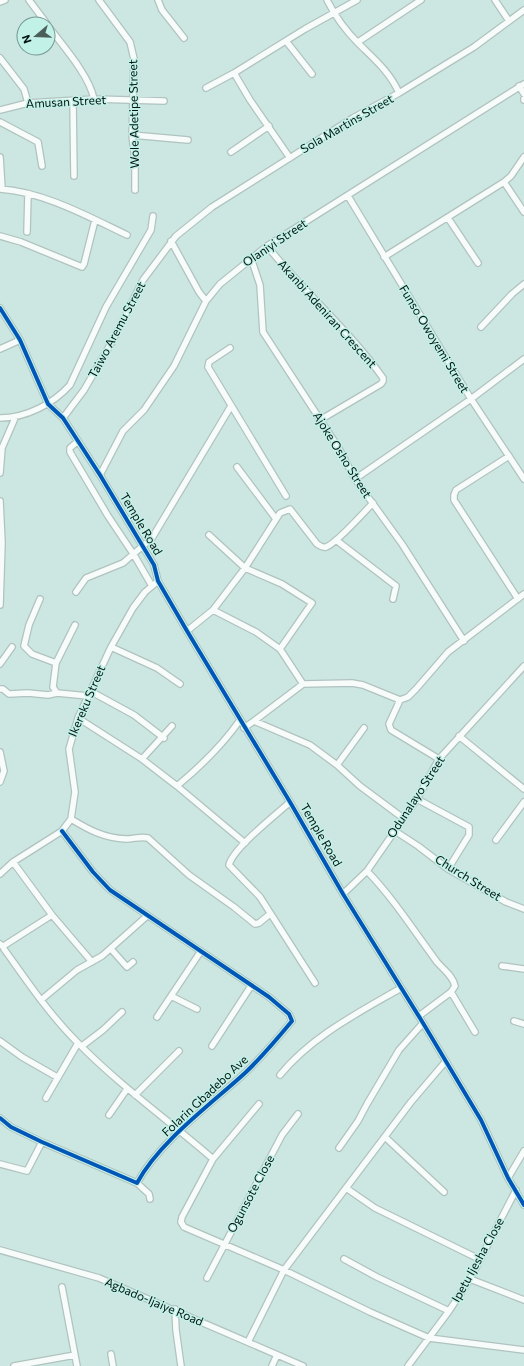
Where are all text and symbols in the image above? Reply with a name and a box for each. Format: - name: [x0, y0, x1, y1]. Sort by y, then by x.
- north arrow: [16, 16, 56, 56]
- text: N: [19, 33, 34, 45]
- street label: Wole Adetipe Street: [125, 59, 141, 169]
- street label: Sola Martins Street: [298, 91, 395, 155]
- street label: Amusan Street: [25, 92, 106, 110]
- street label: Olaniyi Street: [240, 215, 309, 269]
- street label: Akanbi Adeniran Crescent: [276, 256, 380, 370]
- street label: Taiwo Aremu Street: [85, 279, 148, 380]
- street label: Funso Owoyemi Street: [397, 282, 473, 395]
- street label: Ajoke Osho Street: [311, 409, 375, 500]
- street label: Temple Road: [118, 490, 166, 557]
- street label: Ikereku Street: [65, 663, 107, 738]
- street label: Odunalayo Street: [383, 753, 447, 840]
- street label: Temple Road: [298, 801, 346, 869]
- street label: Church Street: [433, 851, 504, 903]
- street label: Folarin Gbadebo Ave: [158, 1052, 250, 1139]
- street label: Ogunsote Close: [224, 1152, 276, 1235]
- street label: Ipetu Ijesha Close: [448, 1215, 506, 1304]
- street label: Agbado-Ijaiye Road: [103, 1274, 206, 1328]

